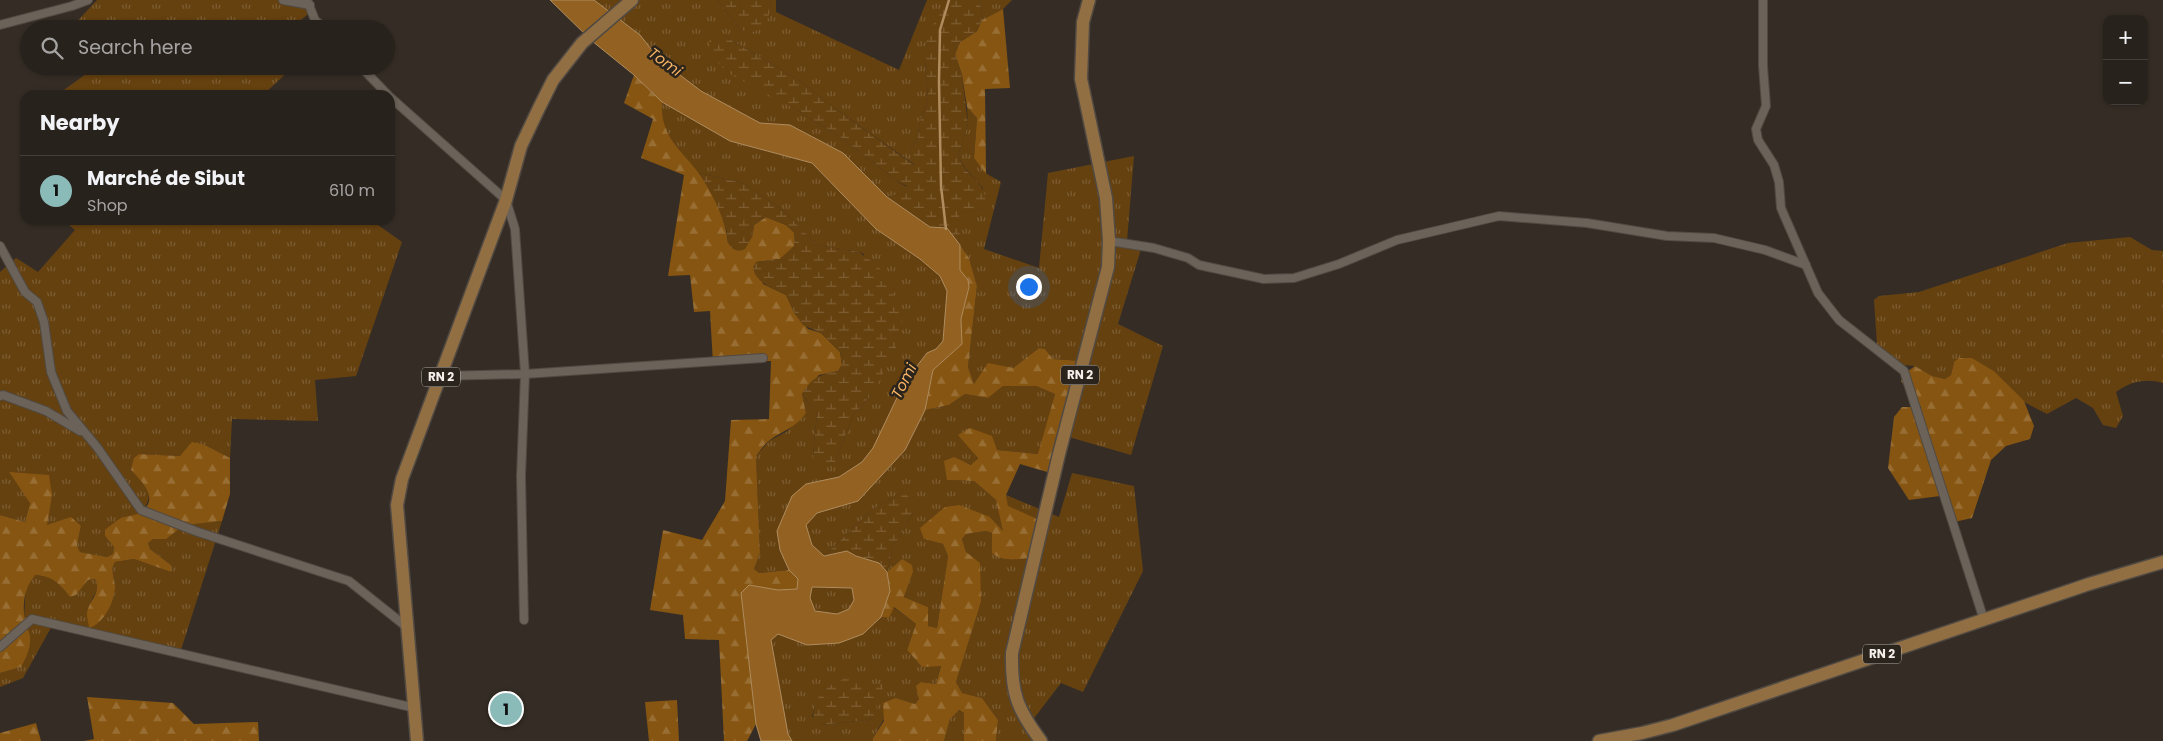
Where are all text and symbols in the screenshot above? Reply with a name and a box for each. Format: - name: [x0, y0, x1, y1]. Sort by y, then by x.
- map controls: [2103, 15, 2148, 105]
- button: +: [2103, 15, 2148, 60]
- search box: [20, 20, 395, 75]
- icon: search: [38, 34, 66, 62]
- text: Search here: [78, 34, 192, 61]
- water label: Tomi: [644, 42, 687, 81]
- button: −: [2103, 60, 2148, 105]
- text: Nearby: [40, 108, 120, 137]
- text: Marché de Sibut: [87, 165, 245, 192]
- text: 1: [53, 179, 59, 202]
- text: 610 m: [329, 179, 375, 202]
- text: Shop: [87, 194, 128, 217]
- your location: [1016, 274, 1042, 300]
- water label: Tomi: [886, 359, 921, 402]
- road number: RN 2: [1061, 366, 1099, 384]
- road number: RN 2: [422, 368, 460, 387]
- road number: RN 2: [1863, 644, 1901, 664]
- pin: 1: [490, 690, 522, 728]

